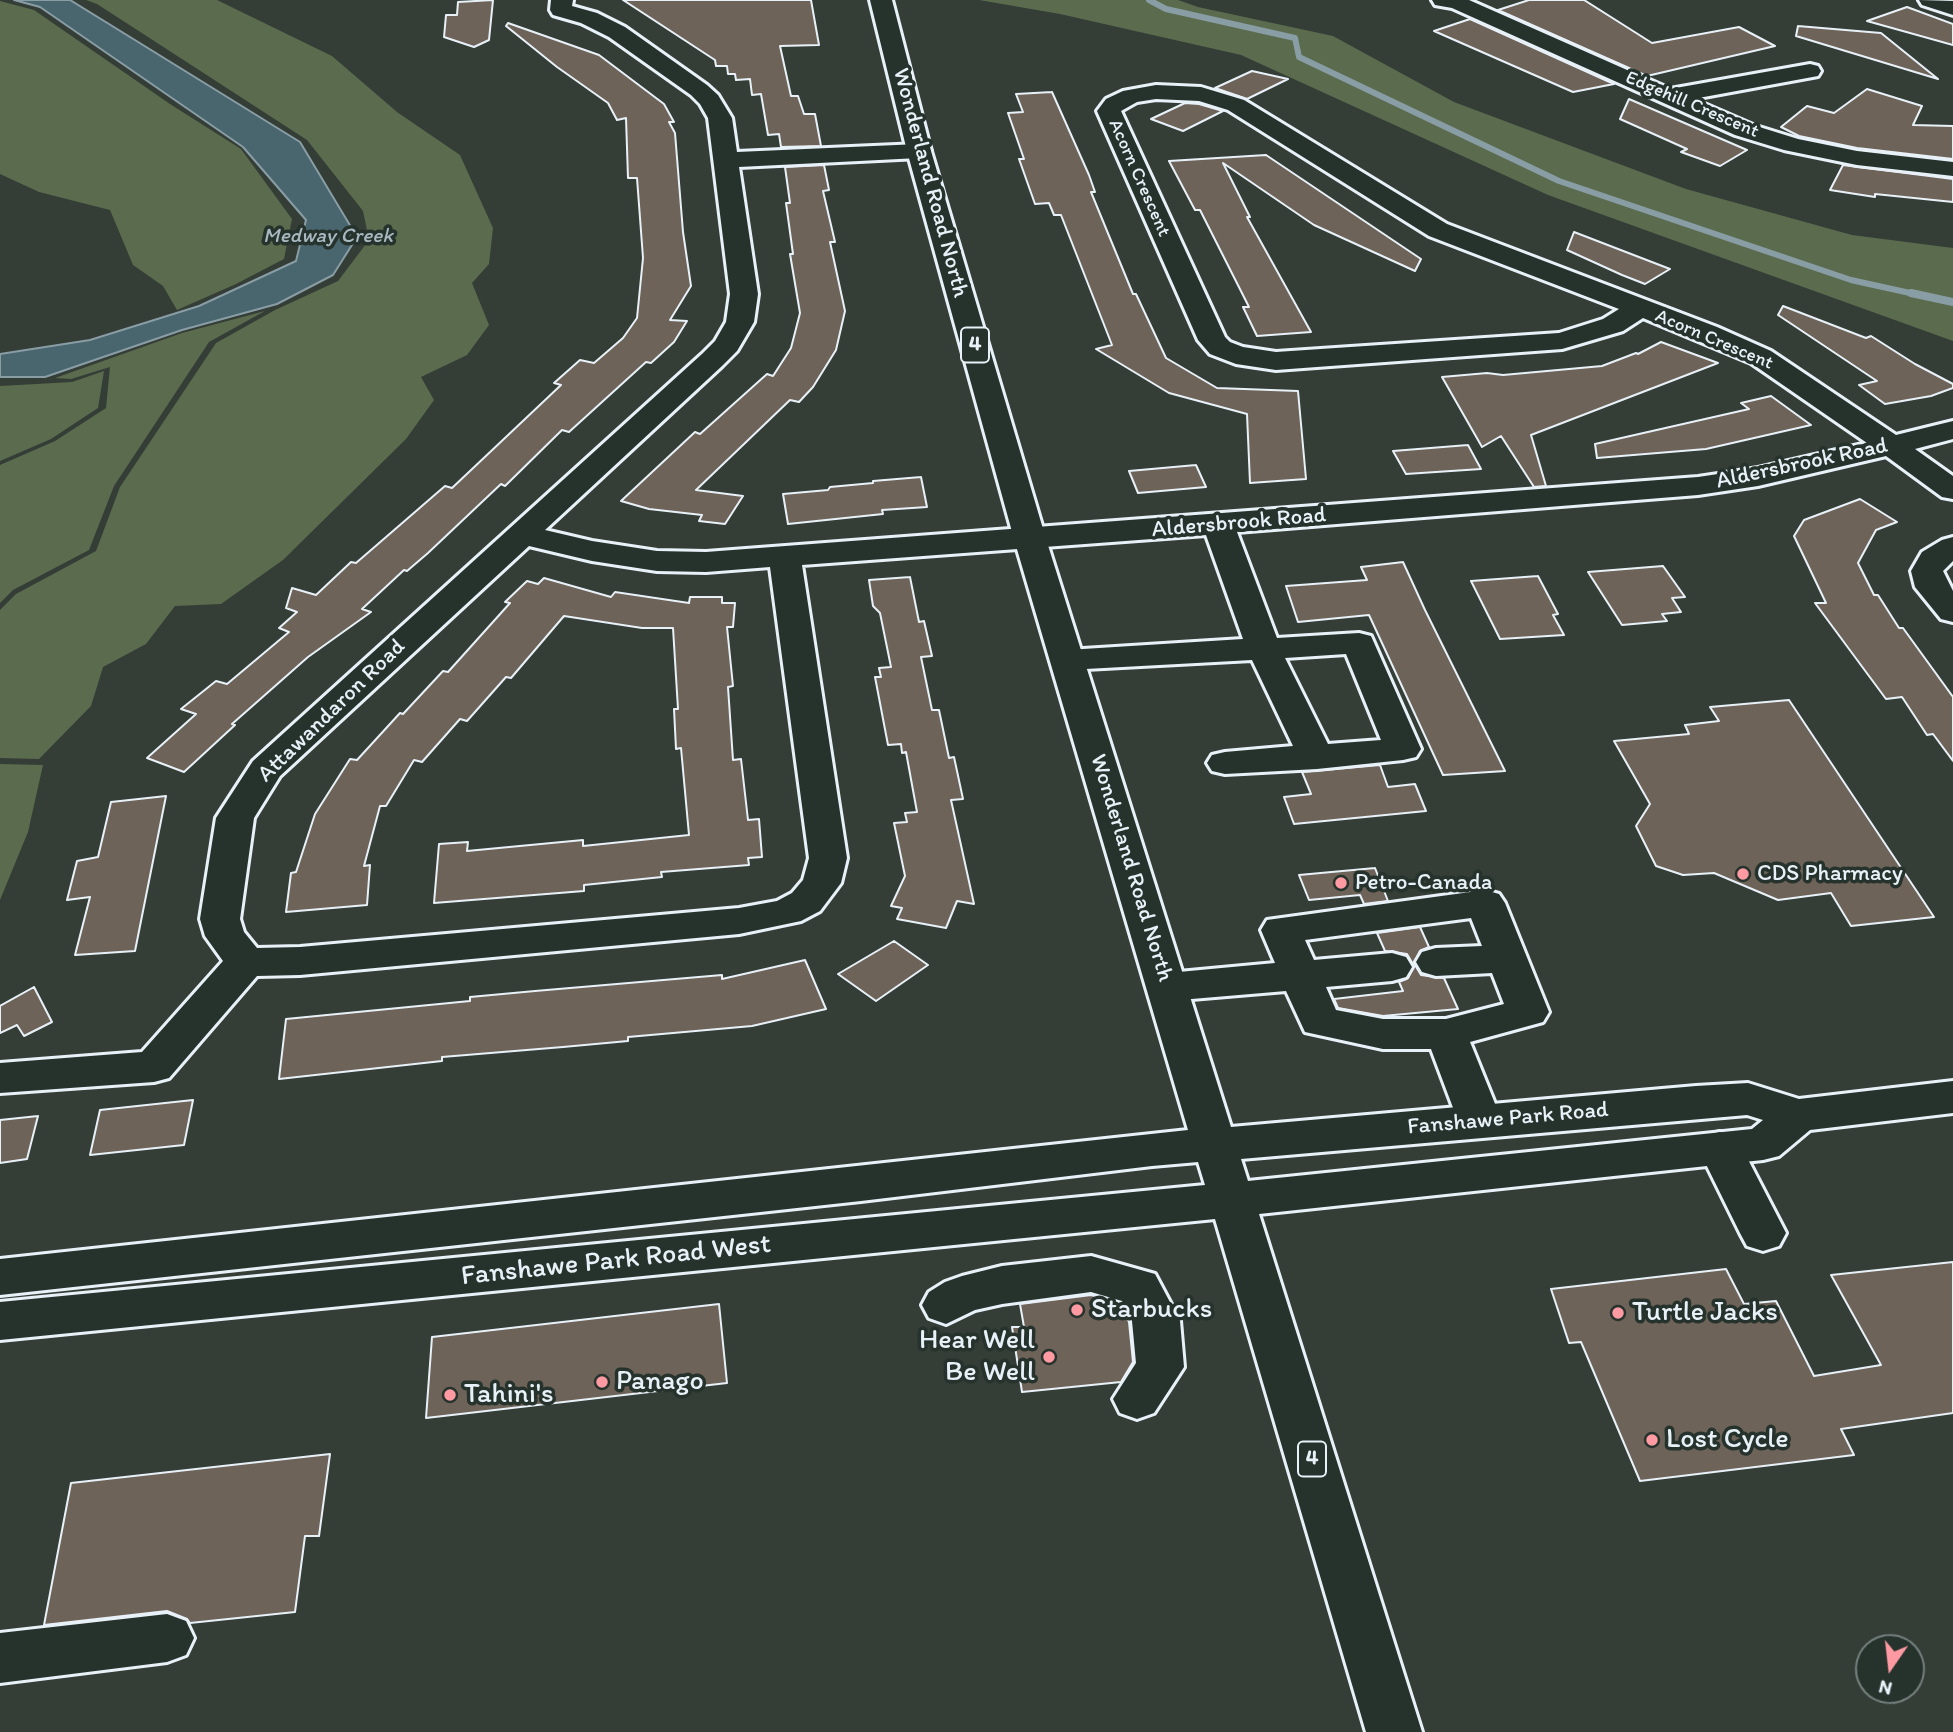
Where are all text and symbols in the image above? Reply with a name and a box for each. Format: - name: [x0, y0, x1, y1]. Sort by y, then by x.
- street label: Wonderland Road North: [886, 65, 974, 301]
- street label: Edgehill Crescent: [1622, 67, 1762, 143]
- street label: Acorn Crescent: [1103, 116, 1175, 240]
- water label: Medway Creek: [263, 224, 393, 250]
- street label: Acorn Crescent: [1652, 305, 1776, 375]
- road number: 4: [961, 328, 989, 362]
- street label: Aldersbrook Road: [1714, 432, 1890, 496]
- street label: Aldersbrook Road: [1151, 502, 1327, 544]
- street label: Attawandaron Road: [252, 633, 412, 789]
- street label: Wonderland Road North: [1083, 751, 1179, 985]
- place label: CDS Pharmacy: [1757, 860, 1903, 888]
- marker: CDS Pharmacy: [1735, 866, 1751, 882]
- place label: Petro-Canada: [1355, 869, 1492, 897]
- marker: Petro-Canada: [1333, 875, 1349, 891]
- street label: Fanshawe Park Road: [1406, 1096, 1610, 1142]
- street label: Fanshawe Park Road West: [460, 1228, 772, 1294]
- place label: Starbucks: [1091, 1293, 1212, 1327]
- place label: Turtle Jacks: [1632, 1296, 1778, 1330]
- marker: Starbucks: [1069, 1302, 1085, 1318]
- marker: Turtle Jacks: [1610, 1305, 1626, 1321]
- place label: Hear Well Be Well: [919, 1324, 1035, 1390]
- marker: Hear Well Be Well: [1041, 1349, 1057, 1365]
- place label: Panago: [616, 1365, 704, 1399]
- marker: Panago: [594, 1374, 610, 1390]
- place label: Tahini's: [464, 1378, 554, 1412]
- marker: Tahini's: [442, 1387, 458, 1403]
- place label: Lost Cycle: [1666, 1423, 1789, 1457]
- marker: Lost Cycle: [1644, 1432, 1660, 1448]
- road number: 4: [1298, 1442, 1326, 1476]
- north arrow: [1855, 1634, 1925, 1704]
- text: N: [1876, 1675, 1894, 1701]

